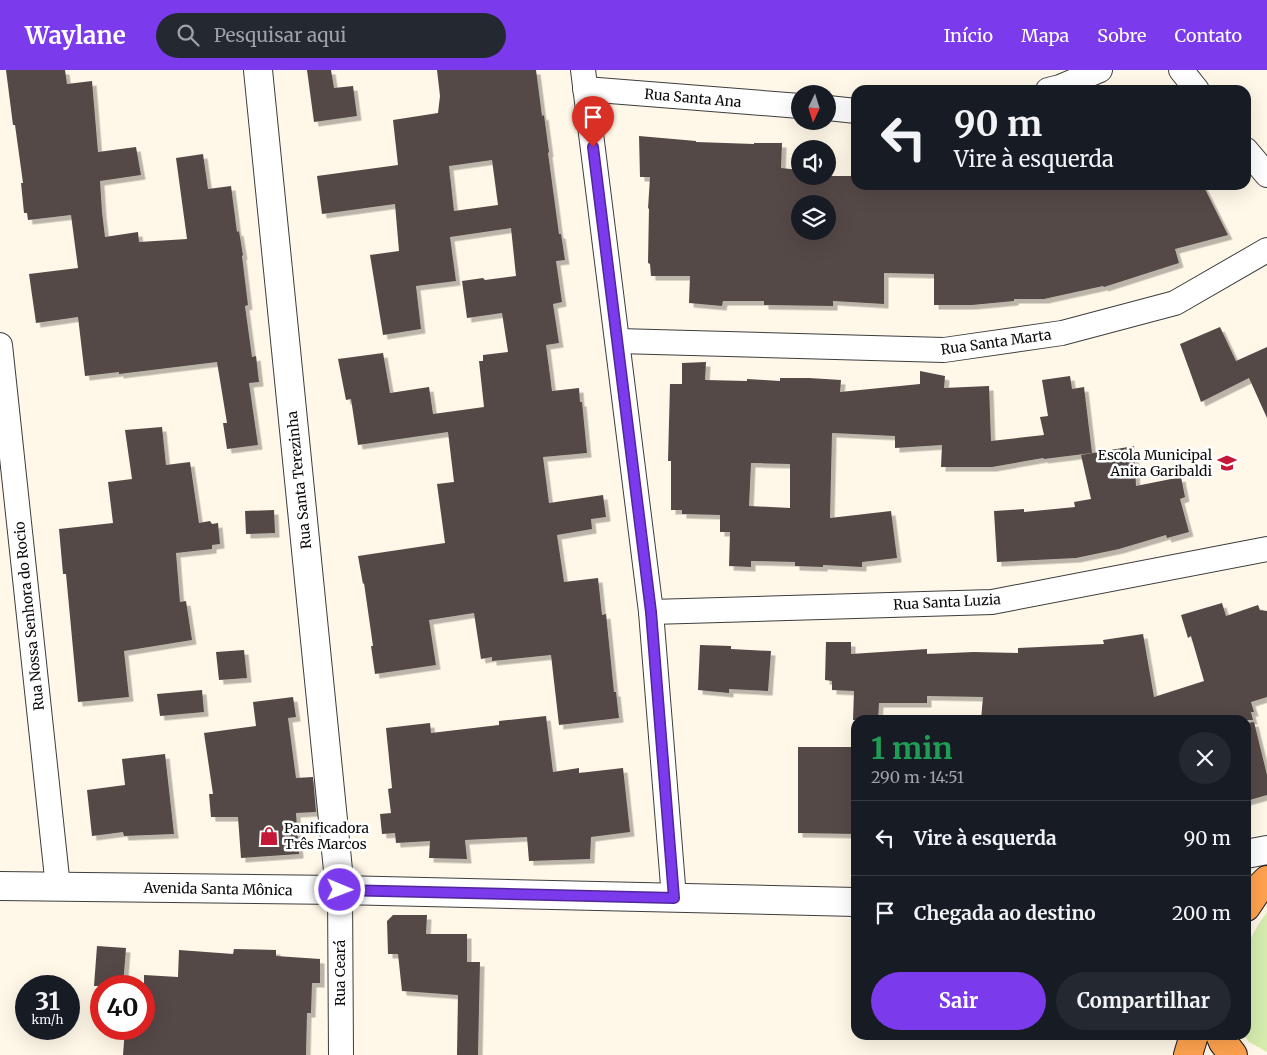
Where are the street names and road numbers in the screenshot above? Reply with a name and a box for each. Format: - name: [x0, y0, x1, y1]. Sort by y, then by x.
- street label: Rua Santa Ana: [644, 85, 743, 111]
- street label: Rua Santa Marta: [940, 325, 1053, 359]
- street label: Rua Santa Terezinha: [283, 410, 315, 550]
- street label: Rua Nossa Senhora do Rocio: [10, 521, 48, 711]
- street label: Rua Santa Luzia: [893, 590, 1002, 614]
- street label: Avenida Santa Mônica: [142, 879, 293, 899]
- street label: Rua Ceará: [331, 939, 349, 1006]

